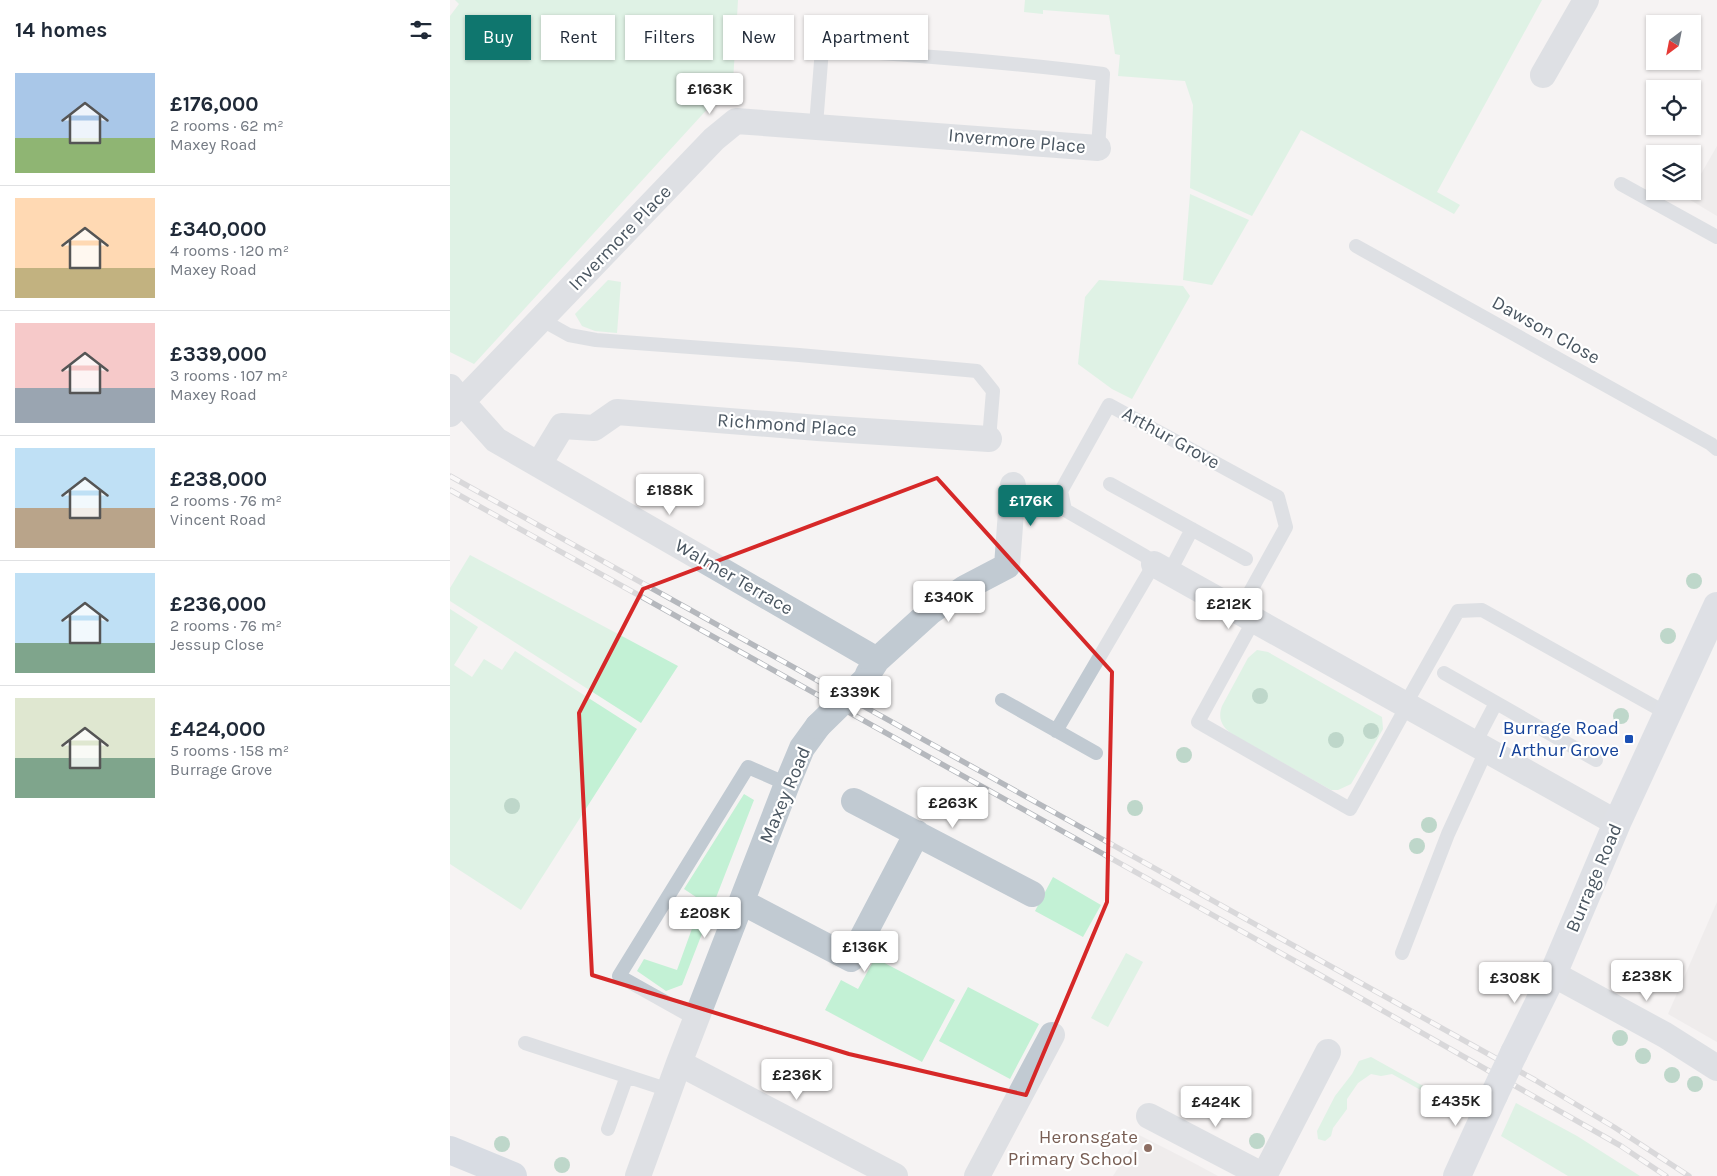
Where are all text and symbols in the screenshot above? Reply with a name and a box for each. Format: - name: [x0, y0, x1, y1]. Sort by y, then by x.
- chip: Buy: [465, 15, 531, 60]
- chip: Rent: [541, 15, 615, 60]
- chip: Filters: [625, 15, 713, 60]
- chip: New: [723, 15, 794, 60]
- chip: Apartment: [804, 15, 928, 60]
- north arrow: [1646, 15, 1701, 70]
- map controls: [1646, 15, 1701, 200]
- icon: filters: [407, 16, 435, 44]
- text: 14 homes: [15, 18, 107, 42]
- pin: £163K: [675, 72, 745, 115]
- text: £163K: [687, 79, 733, 98]
- button: locate: [1646, 80, 1701, 135]
- text: £176,000: [170, 92, 258, 116]
- icon: home: [55, 93, 115, 153]
- text: 2 rooms · 62 m²: [170, 116, 284, 135]
- street label: Invermore Place: [947, 124, 1087, 158]
- text: Maxey Road: [170, 135, 257, 154]
- button: layers: [1646, 145, 1701, 200]
- street label: Invermore Place: [564, 181, 676, 295]
- text: £340,000: [170, 217, 267, 241]
- icon: home: [55, 218, 115, 278]
- text: 4 rooms · 120 m²: [170, 241, 289, 260]
- text: Maxey Road: [170, 260, 257, 279]
- street label: Dawson Close: [1488, 291, 1604, 369]
- text: £339,000: [170, 342, 267, 366]
- icon: home: [55, 343, 115, 403]
- text: 3 rooms · 107 m²: [170, 366, 288, 385]
- text: Maxey Road: [170, 385, 257, 404]
- street label: Arthur Grove: [1118, 402, 1224, 474]
- street label: Richmond Place: [716, 409, 858, 441]
- text: £238,000: [170, 467, 267, 491]
- icon: home: [55, 468, 115, 528]
- pin: £188K: [635, 474, 705, 516]
- text: £188K: [647, 480, 693, 499]
- pin: £176K: [996, 484, 1066, 527]
- text: 2 rooms · 76 m²: [170, 491, 282, 510]
- text: £176K: [1009, 491, 1053, 510]
- text: Vincent Road: [170, 510, 266, 529]
- street label: Walmer Terrace: [671, 534, 797, 620]
- pin: £340K: [914, 580, 984, 623]
- text: £340K: [924, 587, 974, 606]
- pin: £212K: [1194, 588, 1264, 630]
- text: £236,000: [170, 592, 266, 616]
- icon: home: [55, 593, 115, 653]
- text: £212K: [1206, 594, 1252, 613]
- text: 2 rooms · 76 m²: [170, 616, 282, 635]
- text: Jessup Close: [170, 635, 264, 654]
- pin: £339K: [820, 676, 890, 718]
- text: £339K: [830, 682, 880, 701]
- text: £424,000: [170, 717, 266, 741]
- place label: Burrage Road / Arthur Grove: [1498, 717, 1619, 761]
- icon: home: [55, 718, 115, 778]
- marker: Burrage Road / Arthur Grove: [1623, 733, 1635, 745]
- text: 5 rooms · 158 m²: [170, 741, 289, 760]
- street label: Maxey Road: [755, 743, 815, 847]
- text: Burrage Grove: [170, 760, 272, 779]
- pin: £263K: [918, 786, 988, 829]
- text: £263K: [928, 793, 978, 812]
- street label: Burrage Road: [1561, 820, 1627, 936]
- pin: £208K: [670, 896, 740, 939]
- text: £208K: [680, 903, 730, 922]
- pin: £136K: [830, 930, 900, 973]
- text: £136K: [842, 937, 888, 956]
- pin: £238K: [1612, 960, 1682, 1002]
- pin: £308K: [1480, 962, 1550, 1004]
- text: £238K: [1622, 966, 1672, 985]
- text: £308K: [1490, 968, 1540, 987]
- pin: £236K: [762, 1058, 832, 1101]
- text: £236K: [772, 1065, 822, 1084]
- pin: £435K: [1421, 1084, 1491, 1127]
- pin: £424K: [1181, 1086, 1251, 1128]
- text: £435K: [1432, 1091, 1480, 1110]
- text: £424K: [1192, 1092, 1240, 1111]
- place label: Heronsgate Primary School: [1008, 1126, 1138, 1170]
- marker: Heronsgate Primary School: [1142, 1142, 1154, 1154]

